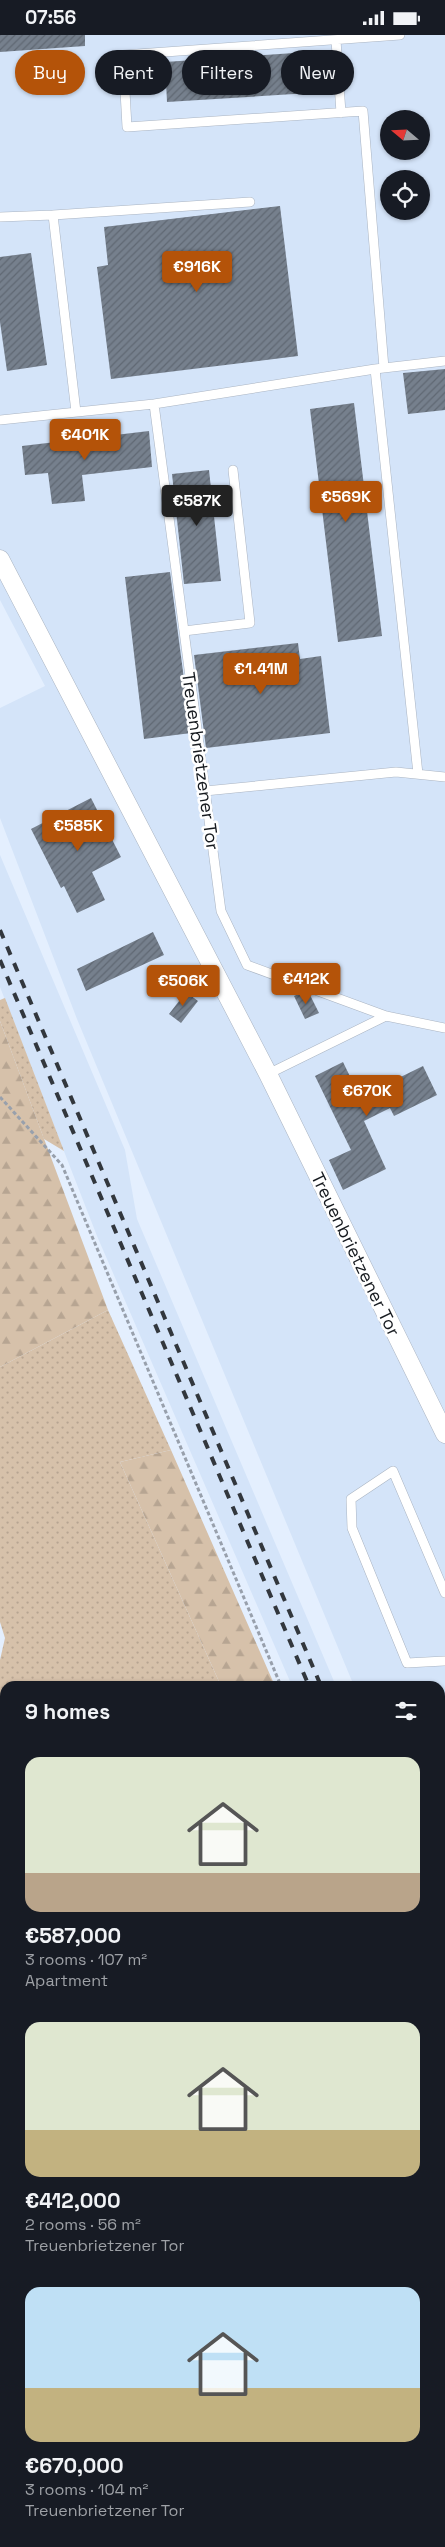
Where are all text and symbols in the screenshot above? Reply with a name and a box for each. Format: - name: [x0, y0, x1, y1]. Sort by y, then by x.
- text: 07:56: [25, 5, 76, 30]
- chip: Buy: [15, 50, 85, 95]
- chip: Rent: [95, 50, 172, 95]
- chip: Filters: [182, 50, 271, 95]
- chip: New: [281, 50, 354, 95]
- north arrow: [380, 110, 430, 160]
- map controls: [380, 110, 430, 220]
- button: locate: [380, 170, 430, 220]
- pin: €916K: [162, 251, 232, 293]
- text: €916K: [173, 256, 221, 277]
- pin: €401K: [50, 419, 120, 461]
- text: €401K: [61, 424, 109, 445]
- pin: €569K: [311, 481, 381, 523]
- pin: €587K: [162, 485, 232, 527]
- text: €569K: [321, 486, 371, 507]
- text: €587K: [173, 490, 221, 511]
- pin: €1.41M: [220, 653, 302, 695]
- text: €1.41M: [234, 658, 288, 679]
- street label: Treuenbrietzener Tor: [177, 671, 225, 852]
- pin: €585K: [43, 809, 113, 852]
- text: €585K: [53, 815, 103, 836]
- pin: €412K: [271, 963, 341, 1005]
- pin: €506K: [148, 965, 218, 1007]
- text: €412K: [282, 968, 330, 989]
- text: €506K: [158, 970, 208, 991]
- pin: €670K: [332, 1075, 402, 1117]
- text: €670K: [342, 1080, 392, 1101]
- street label: Treuenbrietzener Tor: [306, 1168, 406, 1340]
- icon: filters: [392, 1697, 420, 1725]
- text: 9 homes: [25, 1698, 110, 1725]
- icon: home: [178, 1789, 268, 1879]
- text: €587,000: [25, 1922, 121, 1949]
- text: 3 rooms · 107 m²: [25, 1949, 147, 1970]
- text: Apartment: [25, 1970, 108, 1991]
- icon: home: [178, 2054, 268, 2144]
- text: €412,000: [25, 2187, 121, 2214]
- text: 2 rooms · 56 m²: [25, 2214, 141, 2235]
- text: Treuenbrietzener Tor: [25, 2235, 185, 2256]
- icon: home: [178, 2319, 268, 2409]
- text: €670,000: [25, 2452, 124, 2479]
- text: 3 rooms · 104 m²: [25, 2479, 148, 2500]
- text: Treuenbrietzener Tor: [25, 2500, 185, 2521]

